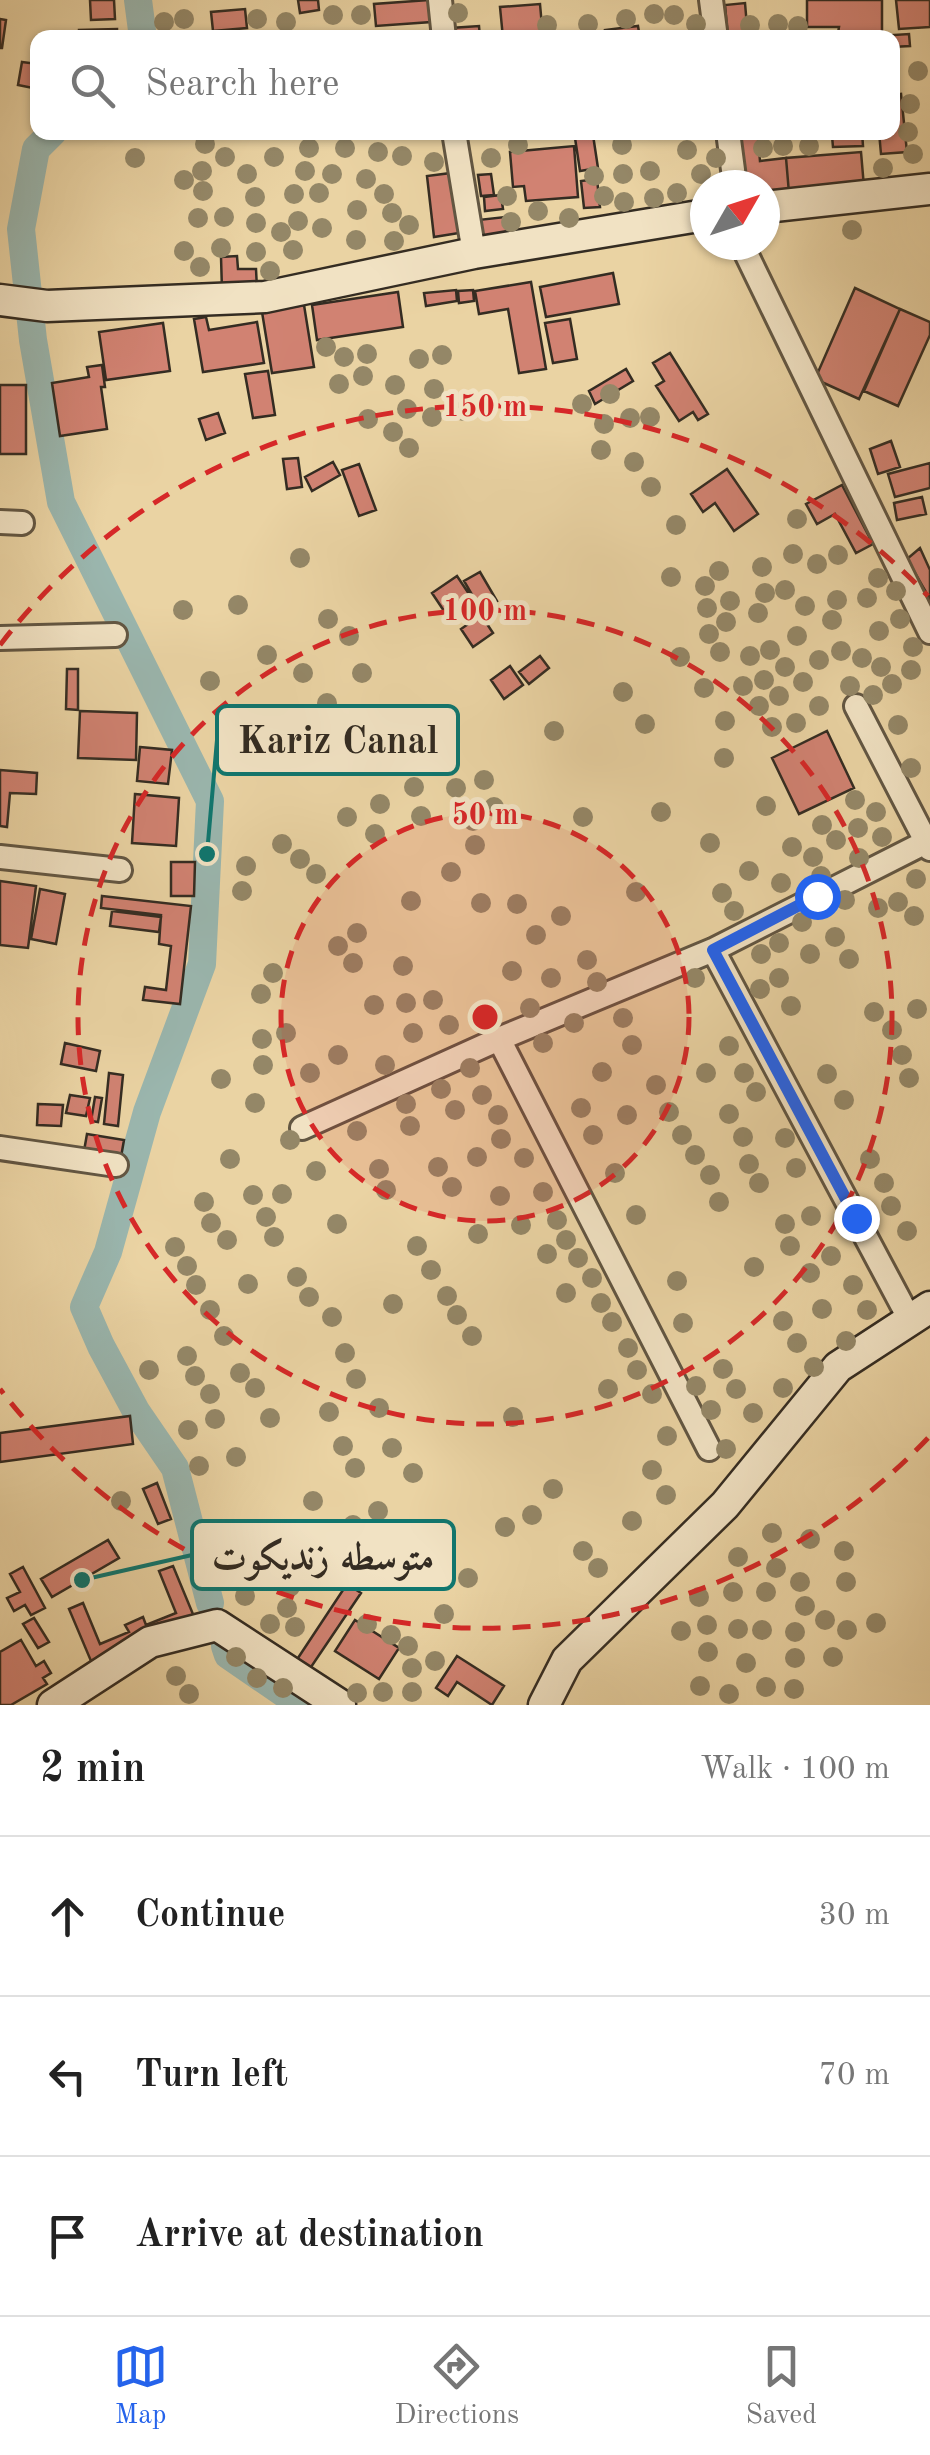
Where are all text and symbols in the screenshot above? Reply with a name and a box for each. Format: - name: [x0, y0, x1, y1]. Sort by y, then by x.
- search box: [30, 30, 900, 140]
- icon: search: [65, 58, 120, 113]
- text: Search here: [145, 66, 340, 104]
- north arrow: [690, 170, 780, 260]
- text: 150 m: [443, 393, 527, 423]
- text: 100 m: [443, 597, 527, 627]
- callout: Kariz Canal: [217, 706, 458, 774]
- text: Kariz Canal: [238, 724, 438, 762]
- text: 50 m: [451, 801, 519, 831]
- route start: [795, 874, 841, 920]
- centre of rings: [467, 999, 503, 1035]
- route end: [834, 1196, 880, 1242]
- callout: متوسطه زندیکوت: [192, 1521, 454, 1589]
- text: متوسطه زندیکوت: [212, 1537, 434, 1581]
- text: 2 min: [40, 1749, 146, 1791]
- text: Walk · 100 m: [700, 1754, 890, 1786]
- icon: ahead: [40, 1889, 95, 1944]
- text: Continue: [135, 1897, 285, 1935]
- text: 30 m: [819, 1900, 890, 1932]
- icon: left: [40, 2049, 95, 2104]
- text: Turn left: [135, 2057, 288, 2095]
- text: 70 m: [819, 2060, 890, 2092]
- icon: arrive: [40, 2209, 95, 2264]
- text: Arrive at destination: [135, 2217, 484, 2255]
- tab: Map: [113, 2339, 168, 2434]
- tab: Directions: [395, 2339, 519, 2434]
- tab: Saved: [745, 2339, 817, 2434]

